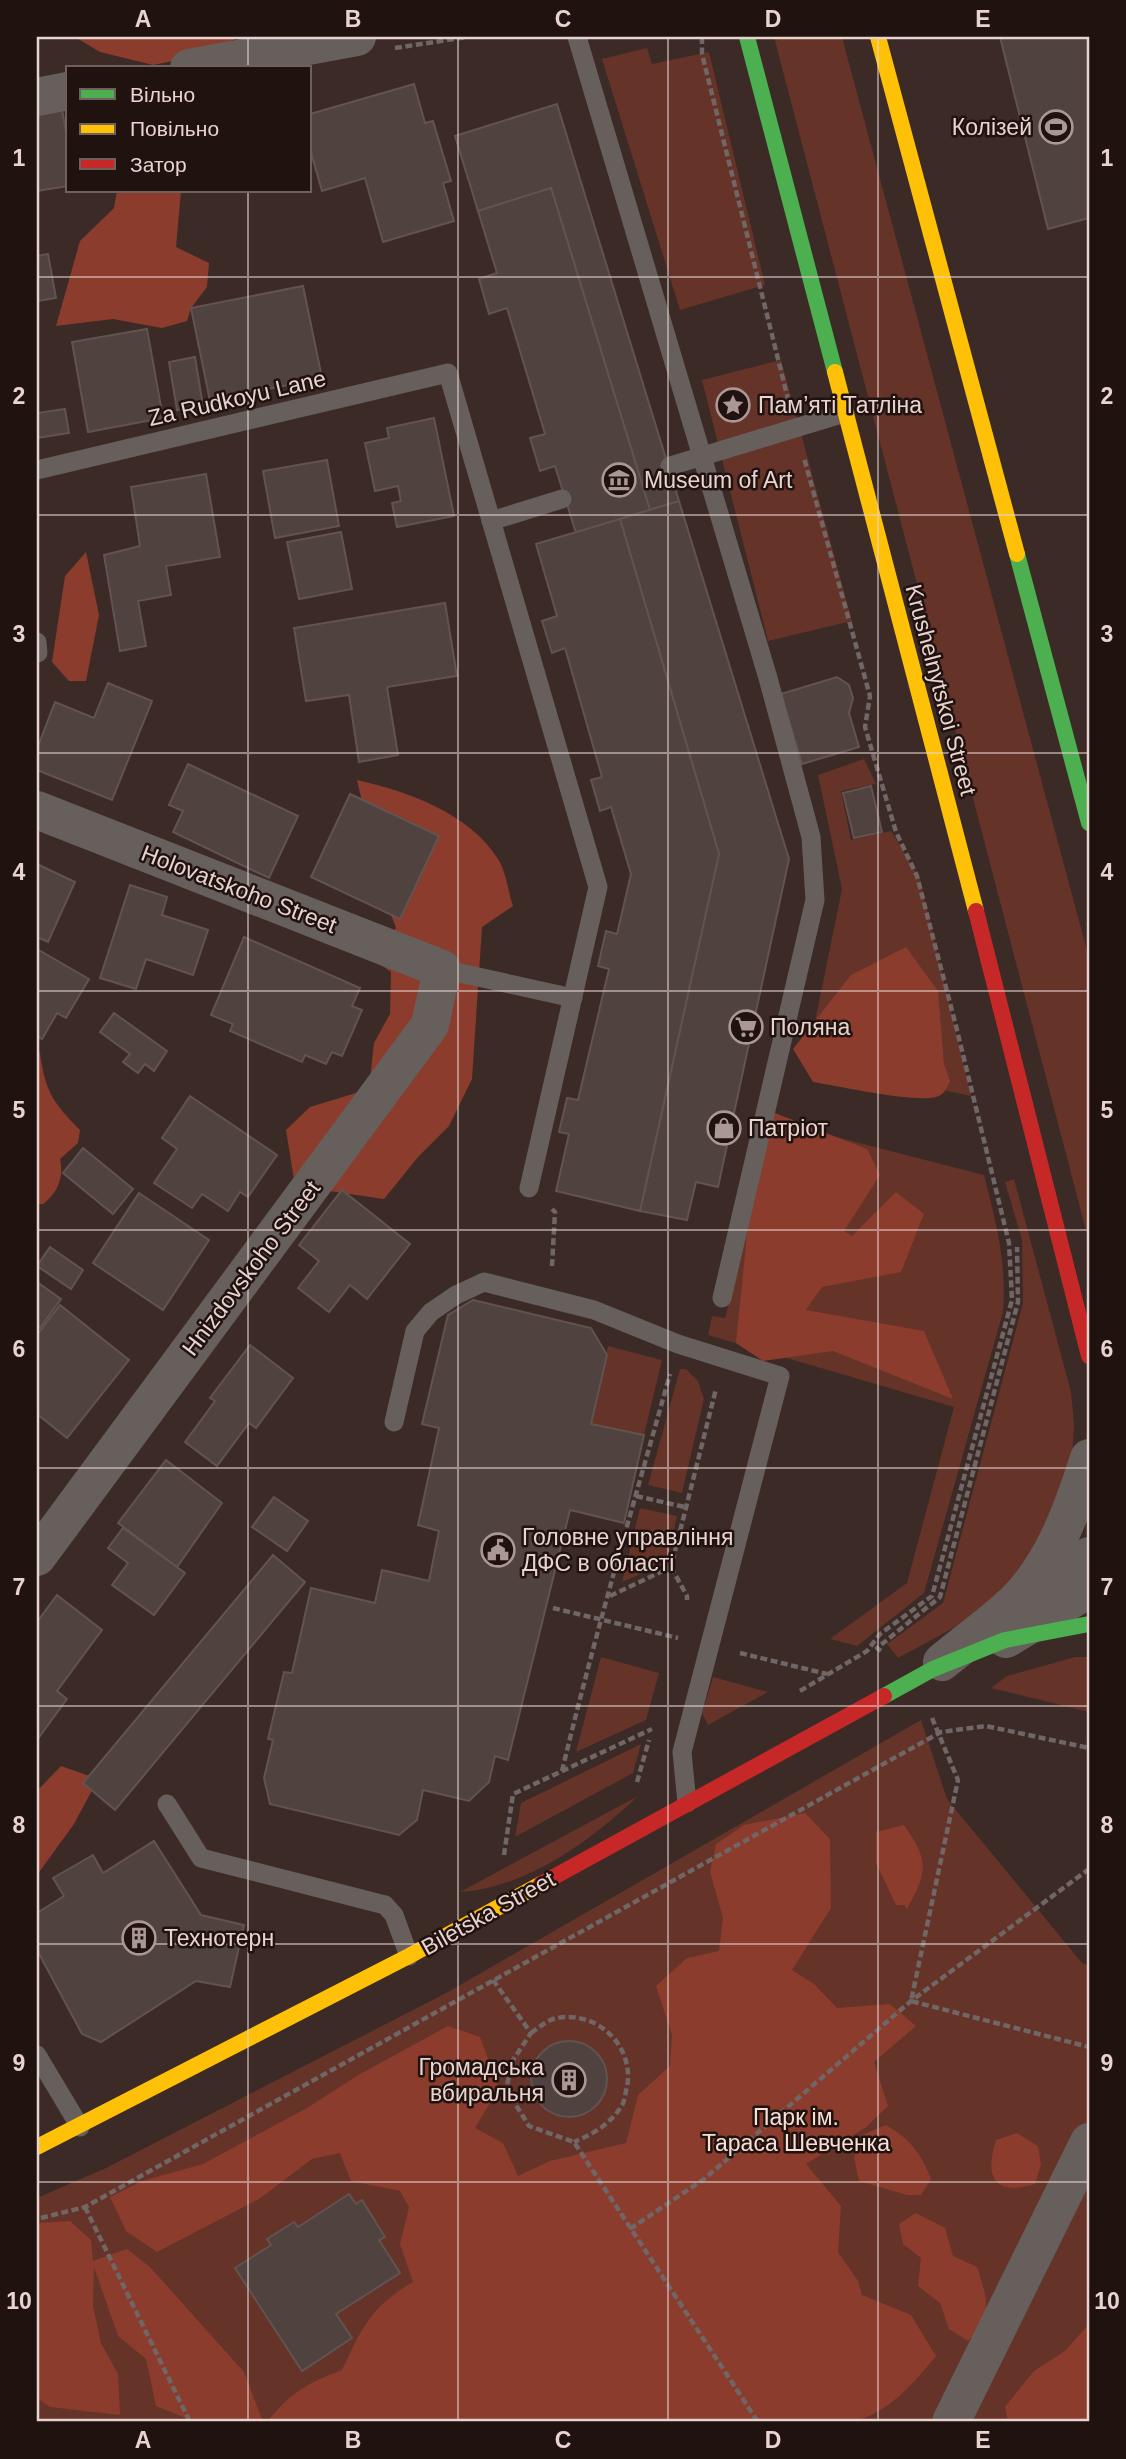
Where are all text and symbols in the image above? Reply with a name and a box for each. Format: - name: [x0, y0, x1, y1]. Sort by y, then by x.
- text: A: [135, 6, 151, 32]
- text: B: [345, 6, 361, 32]
- text: C: [555, 6, 571, 32]
- text: D: [765, 6, 781, 32]
- text: E: [975, 6, 991, 32]
- legend: [66, 66, 312, 192]
- text: Вільно: [130, 83, 195, 106]
- sports icon: Колізей: [1037, 108, 1075, 146]
- place label: Колізей: [952, 114, 1032, 140]
- text: Повільно: [130, 117, 219, 140]
- text: 1: [13, 145, 26, 171]
- text: 1: [1101, 145, 1114, 171]
- text: Затор: [130, 153, 187, 176]
- street label: Za Rudkoyu Lane: [146, 365, 328, 431]
- text: 2: [13, 383, 25, 409]
- text: 2: [1101, 383, 1113, 409]
- place icon: Пам’яті Татліна: [714, 386, 752, 424]
- place label: Пам’яті Татліна: [758, 392, 922, 418]
- museum icon: Museum of Art: [600, 461, 638, 499]
- place label: Museum of Art: [644, 467, 793, 493]
- street label: Krushelnytskoi Street: [900, 582, 982, 799]
- text: 3: [13, 621, 25, 647]
- text: 3: [1101, 621, 1113, 647]
- street label: Holovatskoho Street: [138, 840, 341, 938]
- text: 4: [13, 859, 26, 885]
- text: 4: [1101, 859, 1114, 885]
- supermarket icon: Поляна: [727, 1008, 765, 1046]
- place label: Поляна: [770, 1014, 850, 1040]
- text: 5: [13, 1097, 26, 1123]
- text: 5: [1101, 1097, 1114, 1123]
- shop icon: Патріот: [705, 1109, 743, 1147]
- place label: Патріот: [748, 1115, 829, 1141]
- street label: Hnizdovskoho Street: [177, 1175, 326, 1361]
- text: 6: [13, 1336, 25, 1362]
- text: 6: [1101, 1336, 1113, 1362]
- place label: Головне управління ДФС в області: [522, 1524, 733, 1576]
- public building icon: Головне управління ДФС в області: [479, 1531, 517, 1569]
- text: 7: [13, 1574, 25, 1600]
- text: 7: [1101, 1574, 1113, 1600]
- text: 8: [13, 1812, 26, 1838]
- text: 8: [1101, 1812, 1114, 1838]
- street label: Biletska Street: [417, 1865, 560, 1960]
- building icon: Технотерн: [120, 1919, 158, 1957]
- place label: Технотерн: [164, 1925, 274, 1951]
- text: 9: [13, 2050, 25, 2076]
- text: 9: [1101, 2050, 1113, 2076]
- place label: Громадська вбиральня: [418, 2054, 544, 2106]
- building icon: Громадська вбиральня: [550, 2061, 588, 2099]
- park label: Парк ім. Тараса Шевченка: [702, 2104, 890, 2156]
- text: 10: [6, 2288, 32, 2314]
- text: 10: [1094, 2288, 1120, 2314]
- text: A: [135, 2427, 151, 2453]
- text: B: [345, 2427, 361, 2453]
- text: C: [555, 2427, 571, 2453]
- text: D: [765, 2427, 781, 2453]
- text: E: [975, 2427, 991, 2453]

